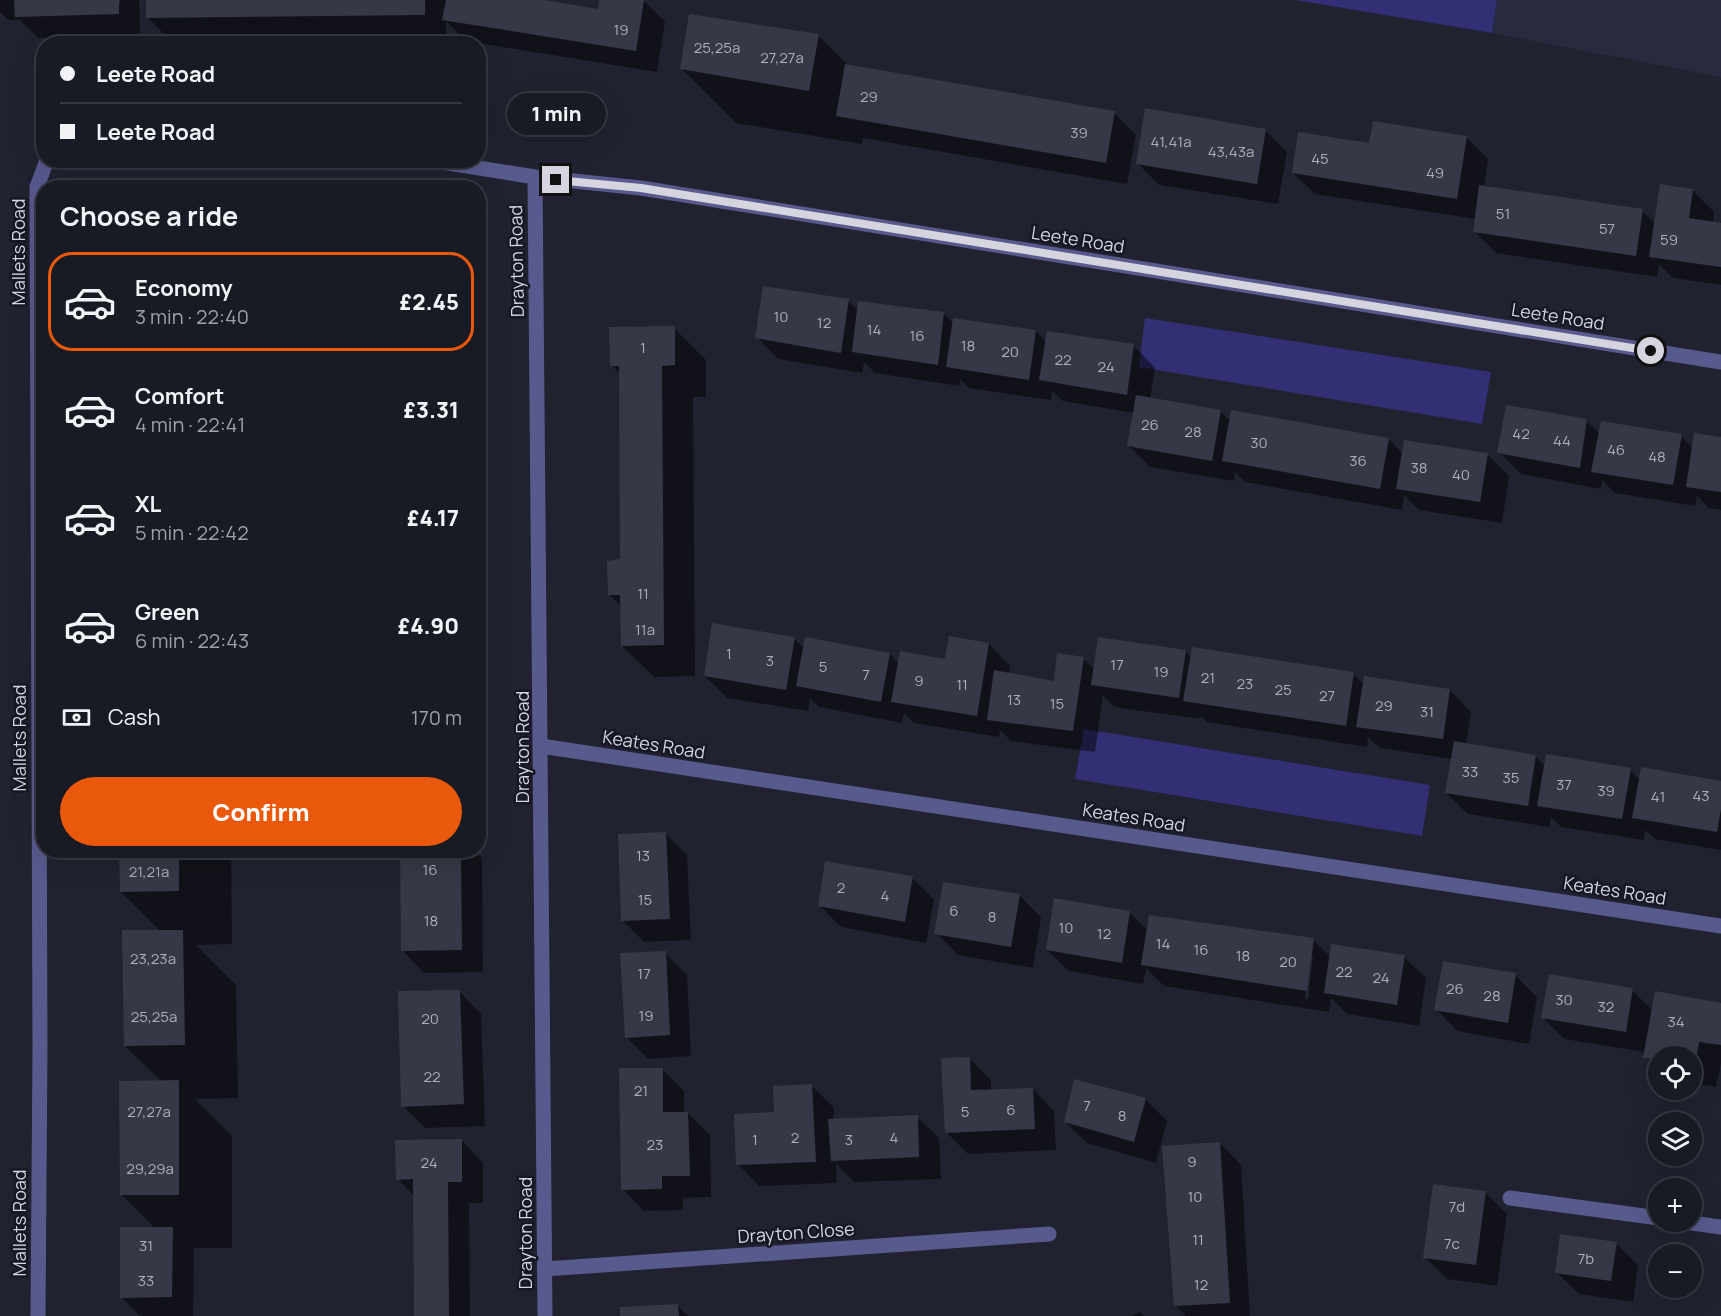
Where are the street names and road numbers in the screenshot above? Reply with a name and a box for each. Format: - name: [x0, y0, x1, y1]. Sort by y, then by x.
- street label: Mallets Road: [6, 199, 30, 305]
- street label: Drayton Road: [503, 205, 529, 317]
- street label: Leete Road: [1030, 220, 1126, 258]
- street label: Leete Road: [1510, 297, 1606, 335]
- street label: Mallets Road: [7, 685, 31, 791]
- street label: Drayton Road: [510, 691, 534, 803]
- street label: Keates Road: [601, 724, 707, 764]
- street label: Keates Road: [1081, 797, 1187, 837]
- street label: Keates Road: [1562, 870, 1668, 910]
- street label: Mallets Road: [7, 1170, 31, 1276]
- street label: Drayton Road: [513, 1177, 537, 1289]
- street label: Drayton Close: [737, 1216, 855, 1248]

